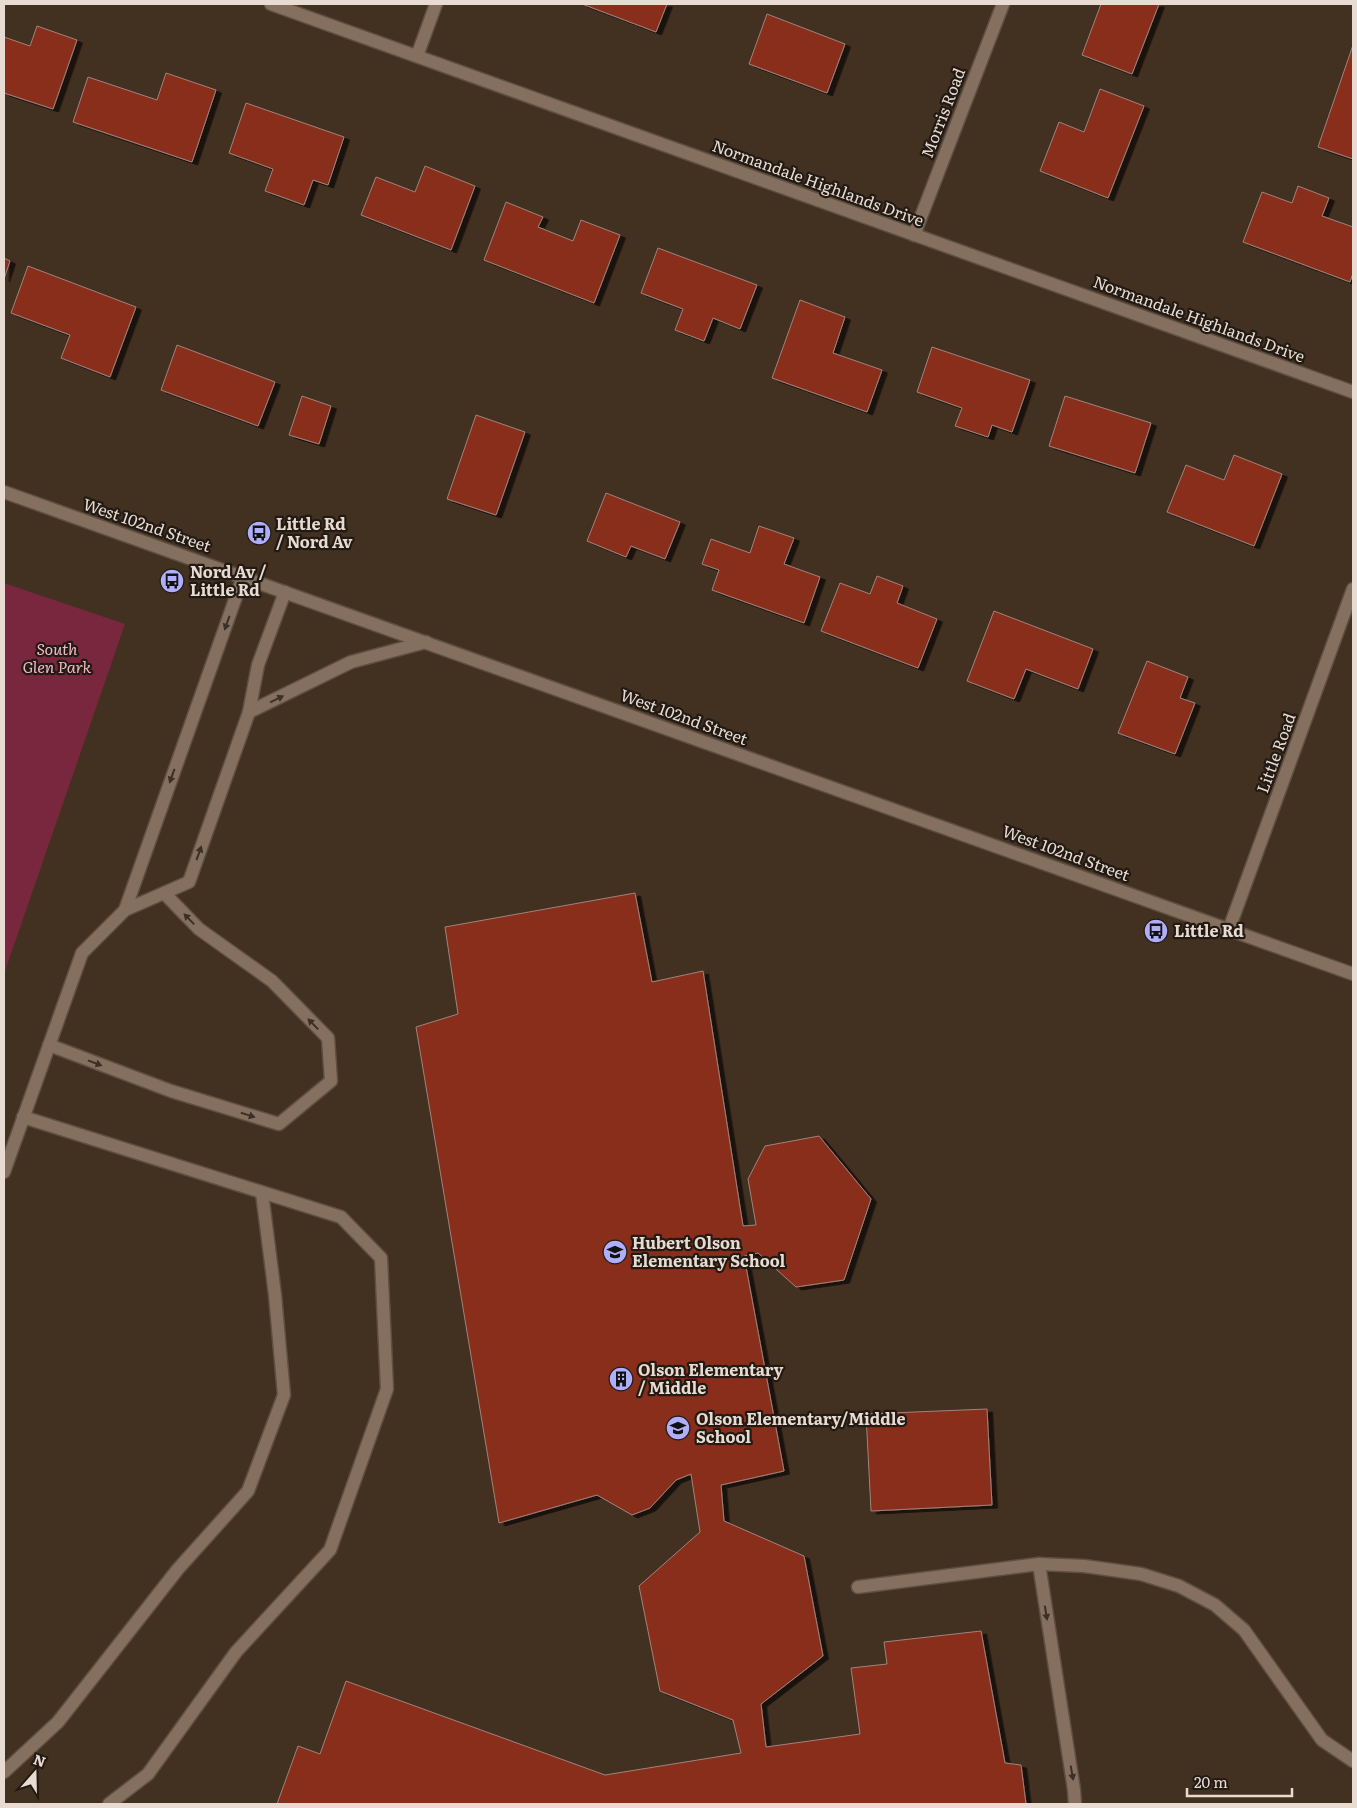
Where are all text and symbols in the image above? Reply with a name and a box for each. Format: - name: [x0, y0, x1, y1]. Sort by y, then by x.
- street label: Morris Road: [914, 64, 970, 161]
- street label: Normandale Highlands Drive: [709, 133, 928, 232]
- street label: Normandale Highlands Drive: [1090, 269, 1309, 368]
- street label: West 102nd Street: [80, 491, 215, 557]
- place label: Little Rd / Nord Av: [276, 511, 353, 553]
- bus stop icon: Little Rd / Nord Av: [246, 520, 272, 546]
- place label: Nord Av / Little Rd: [190, 559, 267, 601]
- bus stop icon: Nord Av / Little Rd: [159, 568, 185, 594]
- one-way arrow: [223, 615, 230, 630]
- park label: South Glen Park: [23, 636, 92, 678]
- street label: West 102nd Street: [617, 682, 752, 750]
- one-way arrow: [270, 694, 284, 702]
- street label: Little Road: [1250, 709, 1301, 796]
- one-way arrow: [168, 768, 176, 783]
- street label: West 102nd Street: [999, 818, 1134, 886]
- one-way arrow: [196, 845, 203, 860]
- one-way arrow: [184, 914, 196, 926]
- bus stop icon: Little Rd: [1143, 918, 1169, 944]
- place label: Little Rd: [1174, 918, 1244, 942]
- one-way arrow: [307, 1018, 319, 1030]
- one-way arrow: [87, 1060, 102, 1067]
- one-way arrow: [241, 1111, 256, 1119]
- place label: Hubert Olson Elementary School: [632, 1230, 786, 1272]
- school or university icon: Hubert Olson Elementary School: [602, 1239, 628, 1265]
- place label: Olson Elementary / Middle: [638, 1357, 784, 1399]
- building icon: Olson Elementary / Middle: [608, 1366, 634, 1392]
- place label: Olson Elementary/Middle School: [696, 1406, 906, 1448]
- school or university icon: Olson Elementary/Middle School: [665, 1415, 691, 1441]
- one-way arrow: [1042, 1605, 1050, 1621]
- north arrow: [10, 1748, 60, 1798]
- text: N: [31, 1748, 49, 1771]
- one-way arrow: [1068, 1766, 1076, 1782]
- scale bar: [1187, 1766, 1292, 1798]
- text: 20 m: [1194, 1770, 1228, 1793]

